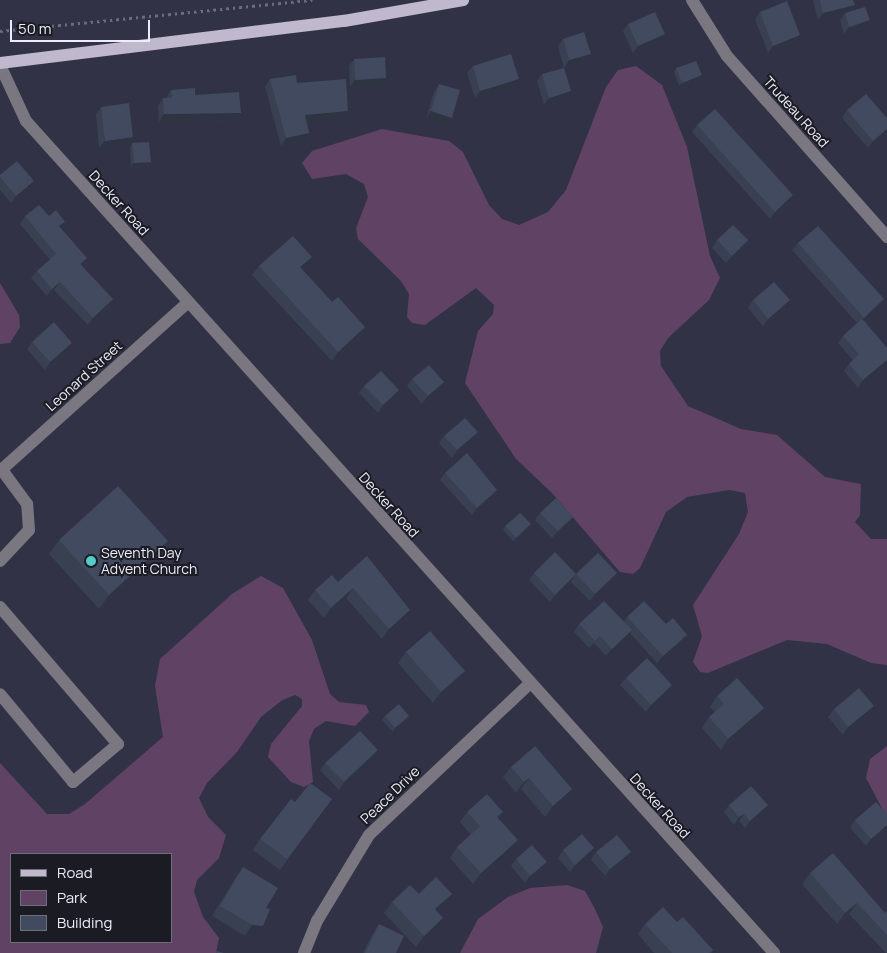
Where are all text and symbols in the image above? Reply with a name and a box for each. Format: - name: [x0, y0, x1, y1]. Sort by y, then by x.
- scale bar: [12, 10, 152, 42]
- text: 50 m: [18, 18, 52, 39]
- street label: Trudeau Road: [760, 73, 832, 151]
- street label: Decker Road: [86, 167, 152, 239]
- street label: Leonard Street: [42, 337, 126, 415]
- street label: Decker Road: [356, 469, 422, 541]
- place label: Seventh Day Advent Church: [101, 545, 197, 578]
- marker: Seventh Day Advent Church: [85, 555, 97, 567]
- street label: Peace Drive: [357, 763, 423, 827]
- street label: Decker Road: [627, 770, 693, 842]
- legend: [10, 853, 172, 943]
- text: Road: [57, 862, 93, 883]
- text: Park: [57, 887, 87, 908]
- text: Building: [57, 912, 112, 933]

